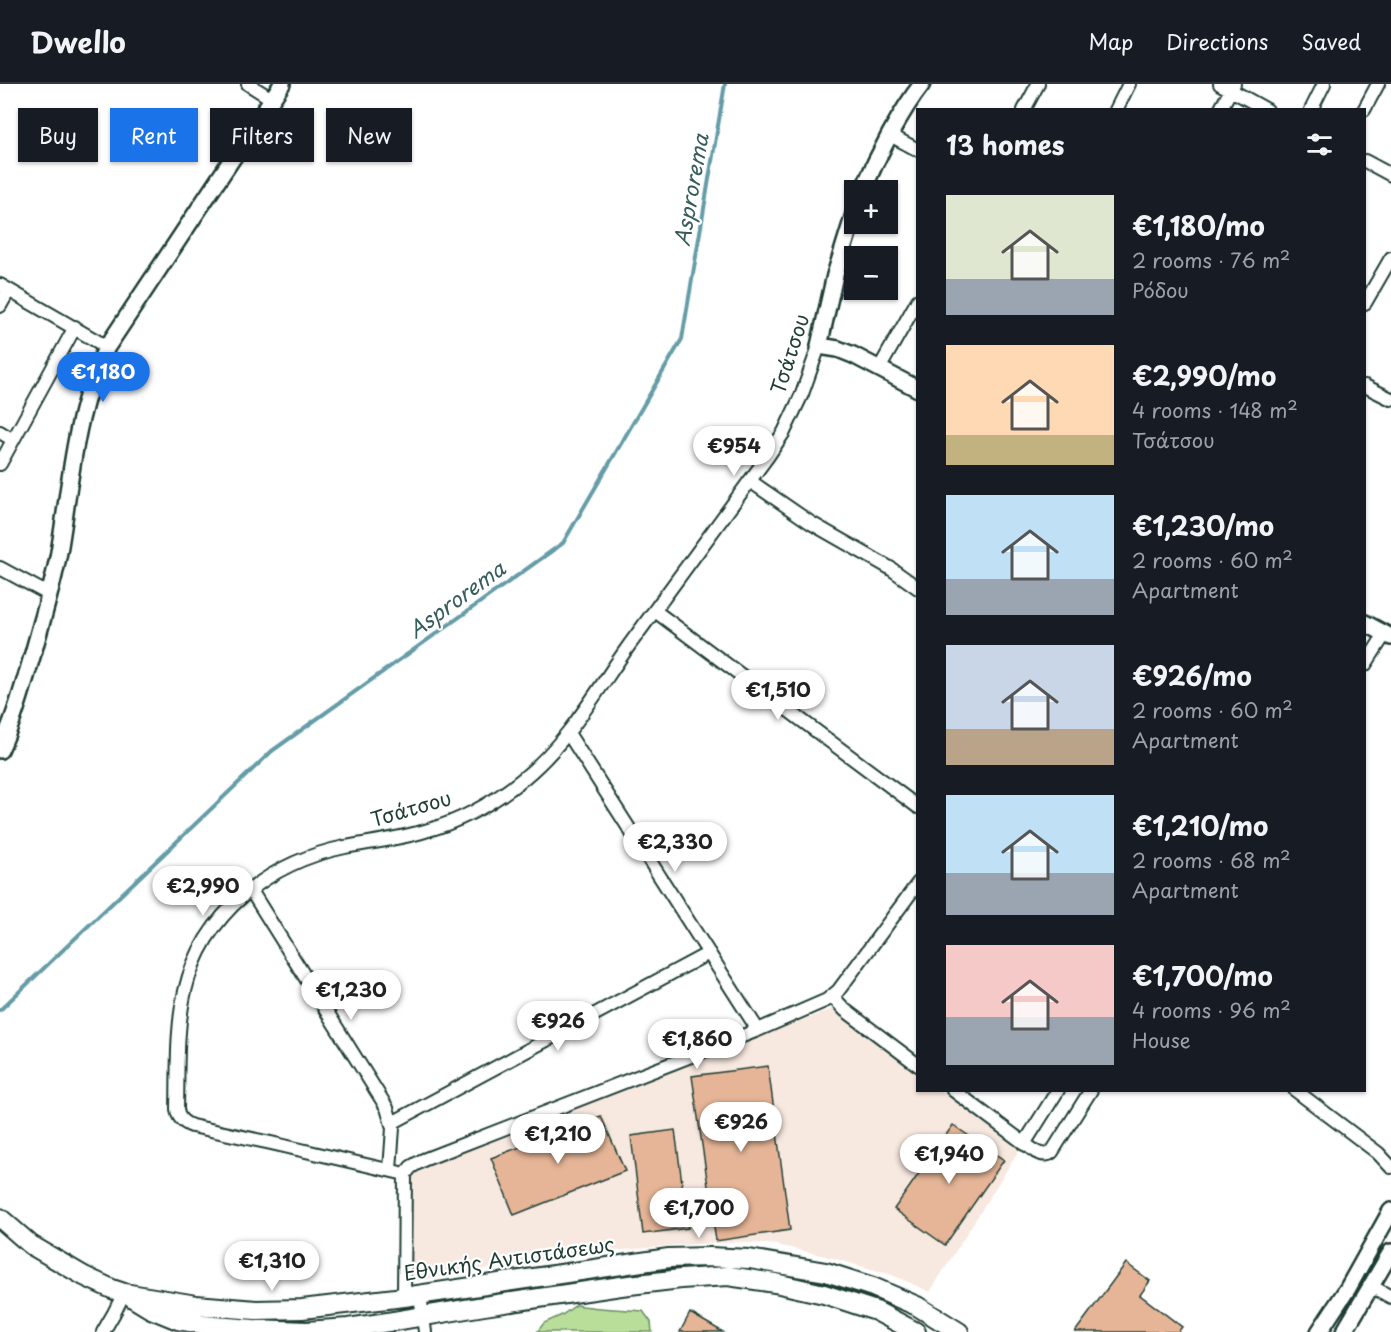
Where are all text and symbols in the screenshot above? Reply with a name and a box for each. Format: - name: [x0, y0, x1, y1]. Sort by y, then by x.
- text: Dwello: [30, 20, 126, 63]
- text: Map: [1088, 25, 1133, 57]
- text: Directions: [1166, 25, 1268, 57]
- text: Saved: [1301, 25, 1361, 57]
- chip: Buy: [18, 108, 98, 162]
- chip: Rent: [110, 108, 198, 162]
- chip: Filters: [210, 108, 314, 162]
- chip: New: [326, 108, 412, 162]
- text: 13 homes: [946, 125, 1064, 164]
- icon: filters: [1303, 128, 1336, 161]
- water label: Asprorema: [664, 130, 716, 248]
- map controls: [844, 180, 898, 300]
- button: +: [844, 180, 898, 234]
- text: €1,180/mo: [1132, 206, 1265, 245]
- icon: home: [994, 219, 1066, 291]
- text: 2 rooms · 76 m²: [1132, 245, 1290, 275]
- button: −: [844, 246, 898, 300]
- text: Ρόδου: [1132, 275, 1189, 305]
- street label: Τσάτσου: [762, 310, 816, 398]
- pin: €1,180: [54, 352, 152, 403]
- text: €1,180: [71, 356, 135, 386]
- text: €2,990/mo: [1132, 356, 1276, 395]
- icon: home: [994, 369, 1066, 441]
- text: 4 rooms · 148 m²: [1132, 395, 1298, 425]
- text: Τσάτσου: [1132, 425, 1215, 455]
- pin: €954: [698, 426, 770, 477]
- text: €954: [707, 430, 761, 460]
- text: €1,230/mo: [1132, 506, 1274, 545]
- icon: home: [994, 519, 1066, 591]
- text: 2 rooms · 60 m²: [1132, 545, 1293, 575]
- water label: Asprorema: [401, 552, 512, 645]
- text: Apartment: [1132, 575, 1239, 605]
- text: €926/mo: [1132, 656, 1252, 695]
- icon: home: [994, 669, 1066, 741]
- pin: €1,510: [729, 670, 827, 721]
- text: €1,510: [745, 674, 811, 704]
- text: 2 rooms · 60 m²: [1132, 695, 1293, 725]
- text: Apartment: [1132, 725, 1239, 755]
- street label: Τσάτσου: [367, 782, 455, 834]
- text: €1,210/mo: [1132, 806, 1268, 845]
- icon: home: [994, 819, 1066, 891]
- pin: €2,330: [626, 822, 724, 873]
- text: €2,330: [637, 826, 713, 856]
- text: 2 rooms · 68 m²: [1132, 845, 1291, 875]
- pin: €2,990: [154, 866, 252, 917]
- text: €2,990: [166, 870, 240, 900]
- text: Apartment: [1132, 875, 1239, 905]
- text: €1,700/mo: [1132, 956, 1273, 995]
- icon: home: [994, 969, 1066, 1041]
- pin: €1,230: [302, 970, 400, 1021]
- text: €1,230: [315, 974, 387, 1004]
- text: 4 rooms · 96 m²: [1132, 995, 1291, 1025]
- pin: €926: [522, 1001, 594, 1052]
- text: €926: [531, 1005, 585, 1035]
- pin: €1,860: [648, 1019, 746, 1070]
- text: €1,860: [662, 1023, 732, 1053]
- text: House: [1132, 1025, 1191, 1055]
- pin: €926: [705, 1102, 777, 1153]
- text: €926: [714, 1106, 768, 1136]
- pin: €1,210: [509, 1114, 607, 1165]
- text: €1,210: [524, 1118, 592, 1148]
- pin: €1,940: [900, 1134, 998, 1185]
- text: €1,940: [914, 1138, 984, 1168]
- pin: €1,700: [650, 1188, 748, 1239]
- text: €1,700: [664, 1192, 734, 1222]
- street label: Εθνικής Αντιστάσεως: [401, 1228, 616, 1288]
- pin: €1,310: [223, 1241, 321, 1292]
- text: €1,310: [238, 1245, 306, 1275]

